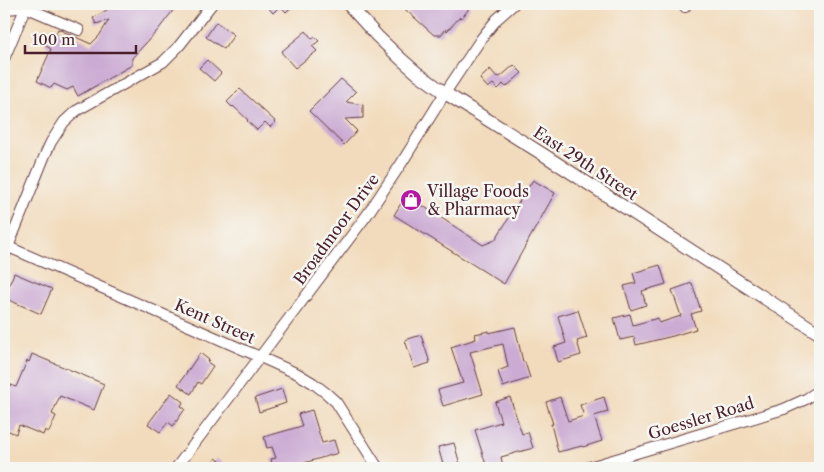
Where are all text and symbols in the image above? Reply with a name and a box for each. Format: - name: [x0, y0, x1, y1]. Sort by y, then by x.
- scale bar: [25, 22, 136, 54]
- text: 100 m: [32, 30, 75, 49]
- street label: East 29th Street: [530, 122, 642, 204]
- street label: Broadmoor Drive: [289, 170, 383, 288]
- place label: Village Foods & Pharmacy: [426, 181, 529, 219]
- shop icon: Village Foods & Pharmacy: [399, 188, 423, 212]
- street label: Kent Street: [172, 294, 259, 348]
- street label: Goessler Road: [646, 392, 757, 444]

